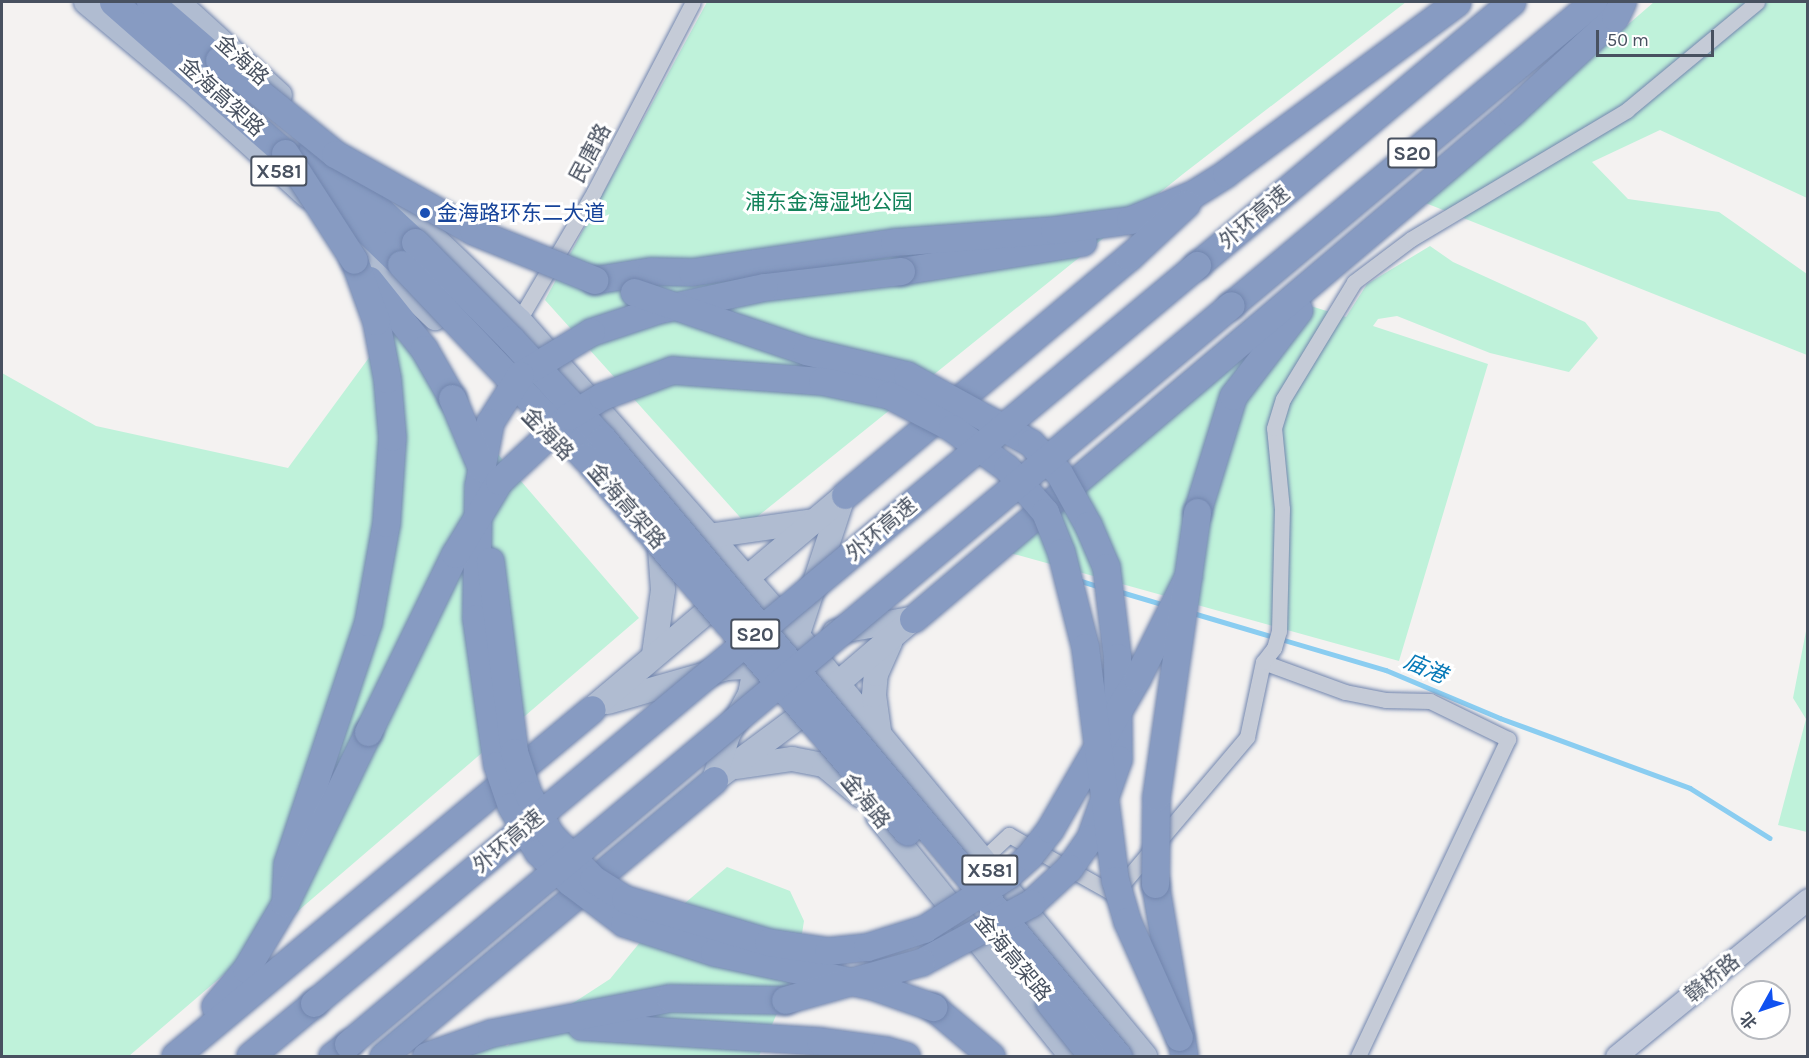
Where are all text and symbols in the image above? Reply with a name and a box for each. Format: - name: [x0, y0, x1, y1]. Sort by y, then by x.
- scale bar: [1599, 18, 1718, 56]
- text: 50 m: [1607, 29, 1649, 51]
- street label: 金海路: [210, 30, 274, 90]
- street label: 金海高架路: [175, 53, 269, 141]
- street label: 民唐路: [564, 119, 616, 187]
- road number: S20: [1386, 136, 1438, 170]
- road number: X581: [249, 154, 309, 188]
- street label: 外环高速: [1214, 180, 1294, 254]
- park label: 浦东金海湿地公园: [745, 189, 913, 215]
- place label: 金海路环东二大道: [437, 200, 605, 226]
- marker: 金海路环东二大道: [418, 206, 432, 220]
- street label: 金海路: [517, 403, 579, 465]
- street label: 金海高架路: [583, 458, 671, 554]
- street label: 外环高速: [841, 492, 921, 566]
- road number: S20: [730, 617, 780, 651]
- water label: 庙港: [1400, 648, 1450, 690]
- street label: 金海路: [836, 769, 896, 833]
- street label: 外环高速: [468, 804, 548, 878]
- road number: X581: [960, 853, 1020, 887]
- street label: 金海高架路: [970, 910, 1056, 1006]
- street label: 赣桥路: [1680, 948, 1744, 1008]
- north arrow: [1731, 980, 1791, 1040]
- text: 北: [1736, 1008, 1761, 1033]

